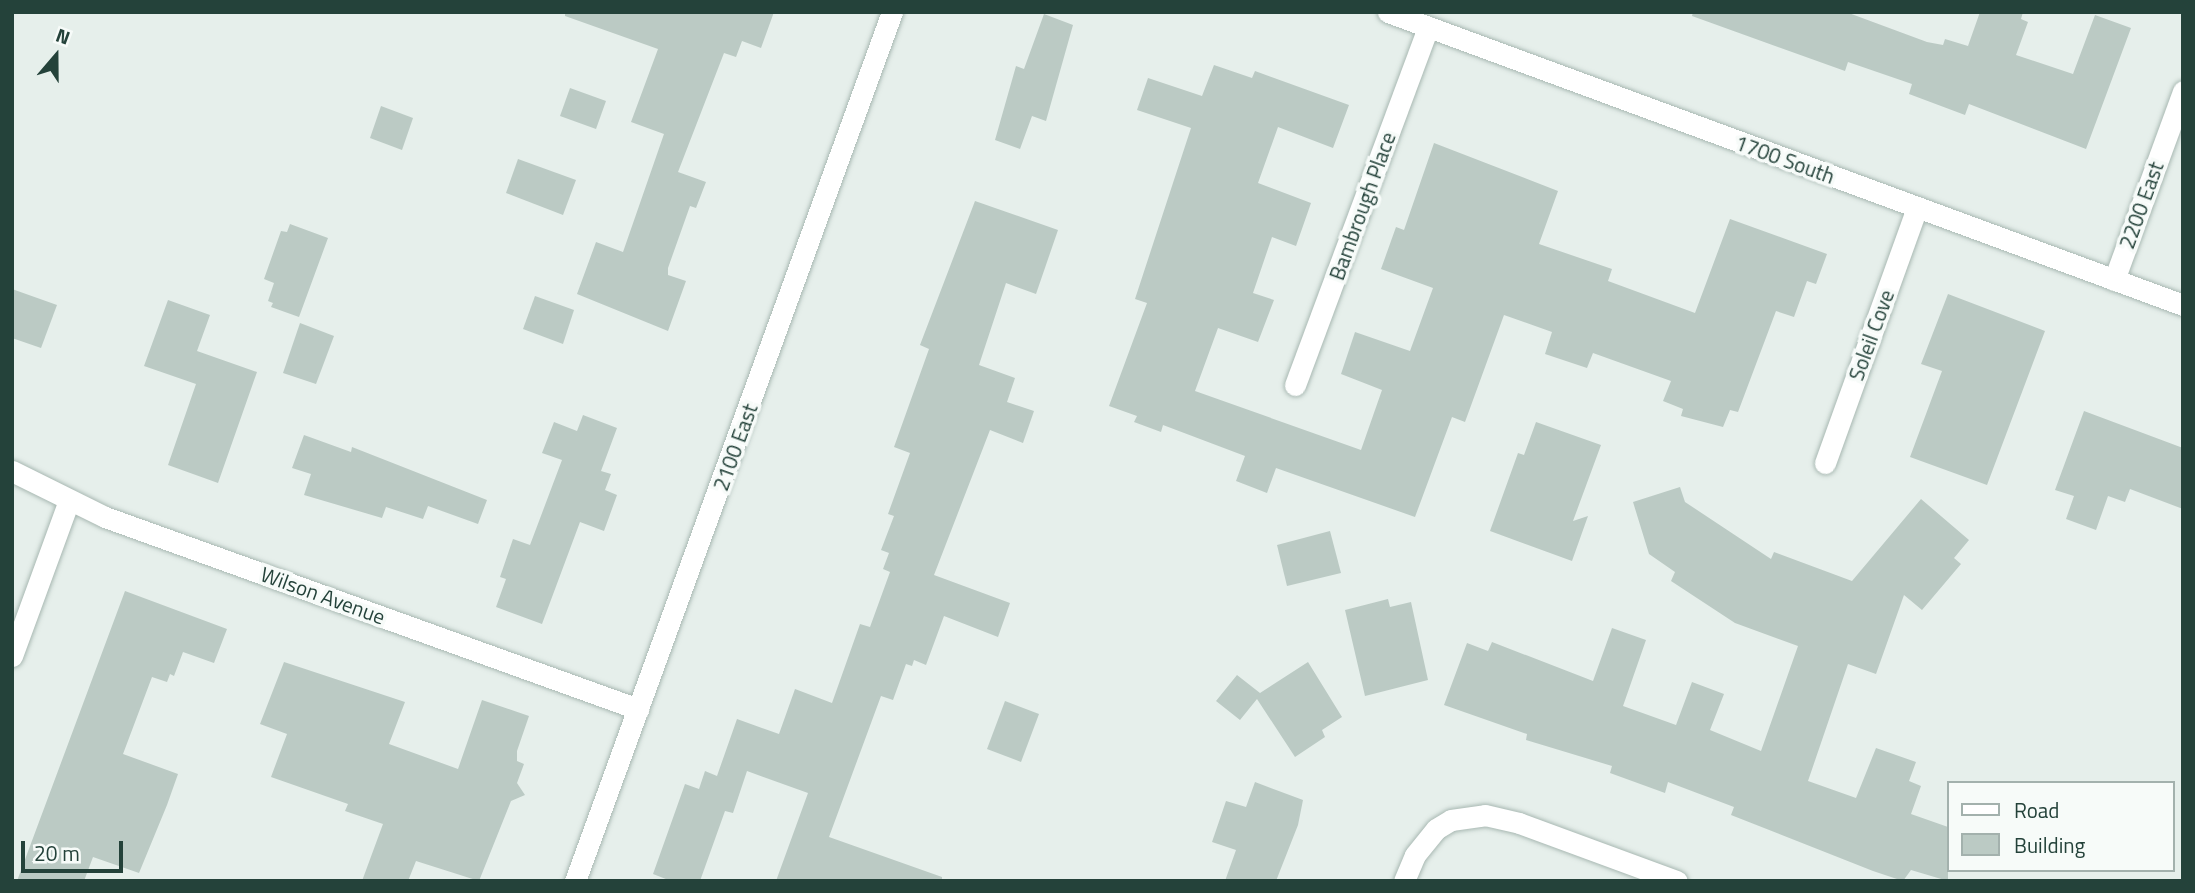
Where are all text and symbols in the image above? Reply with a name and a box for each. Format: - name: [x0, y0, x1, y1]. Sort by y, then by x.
- text: N: [52, 20, 74, 52]
- north arrow: [21, 21, 91, 91]
- street label: Bambrough Place: [1324, 129, 1400, 283]
- street label: 1700 South: [1732, 129, 1838, 189]
- street label: 2200 East: [2114, 158, 2168, 252]
- street label: Soleil Cove: [1843, 286, 1899, 384]
- street label: 2100 East: [708, 400, 762, 494]
- street label: Wilson Avenue: [257, 561, 389, 629]
- legend: [1946, 781, 2174, 872]
- text: Road: [2014, 794, 2059, 826]
- scale bar: [24, 826, 126, 870]
- text: Building: [2014, 829, 2085, 861]
- text: 20 m: [34, 837, 80, 869]

